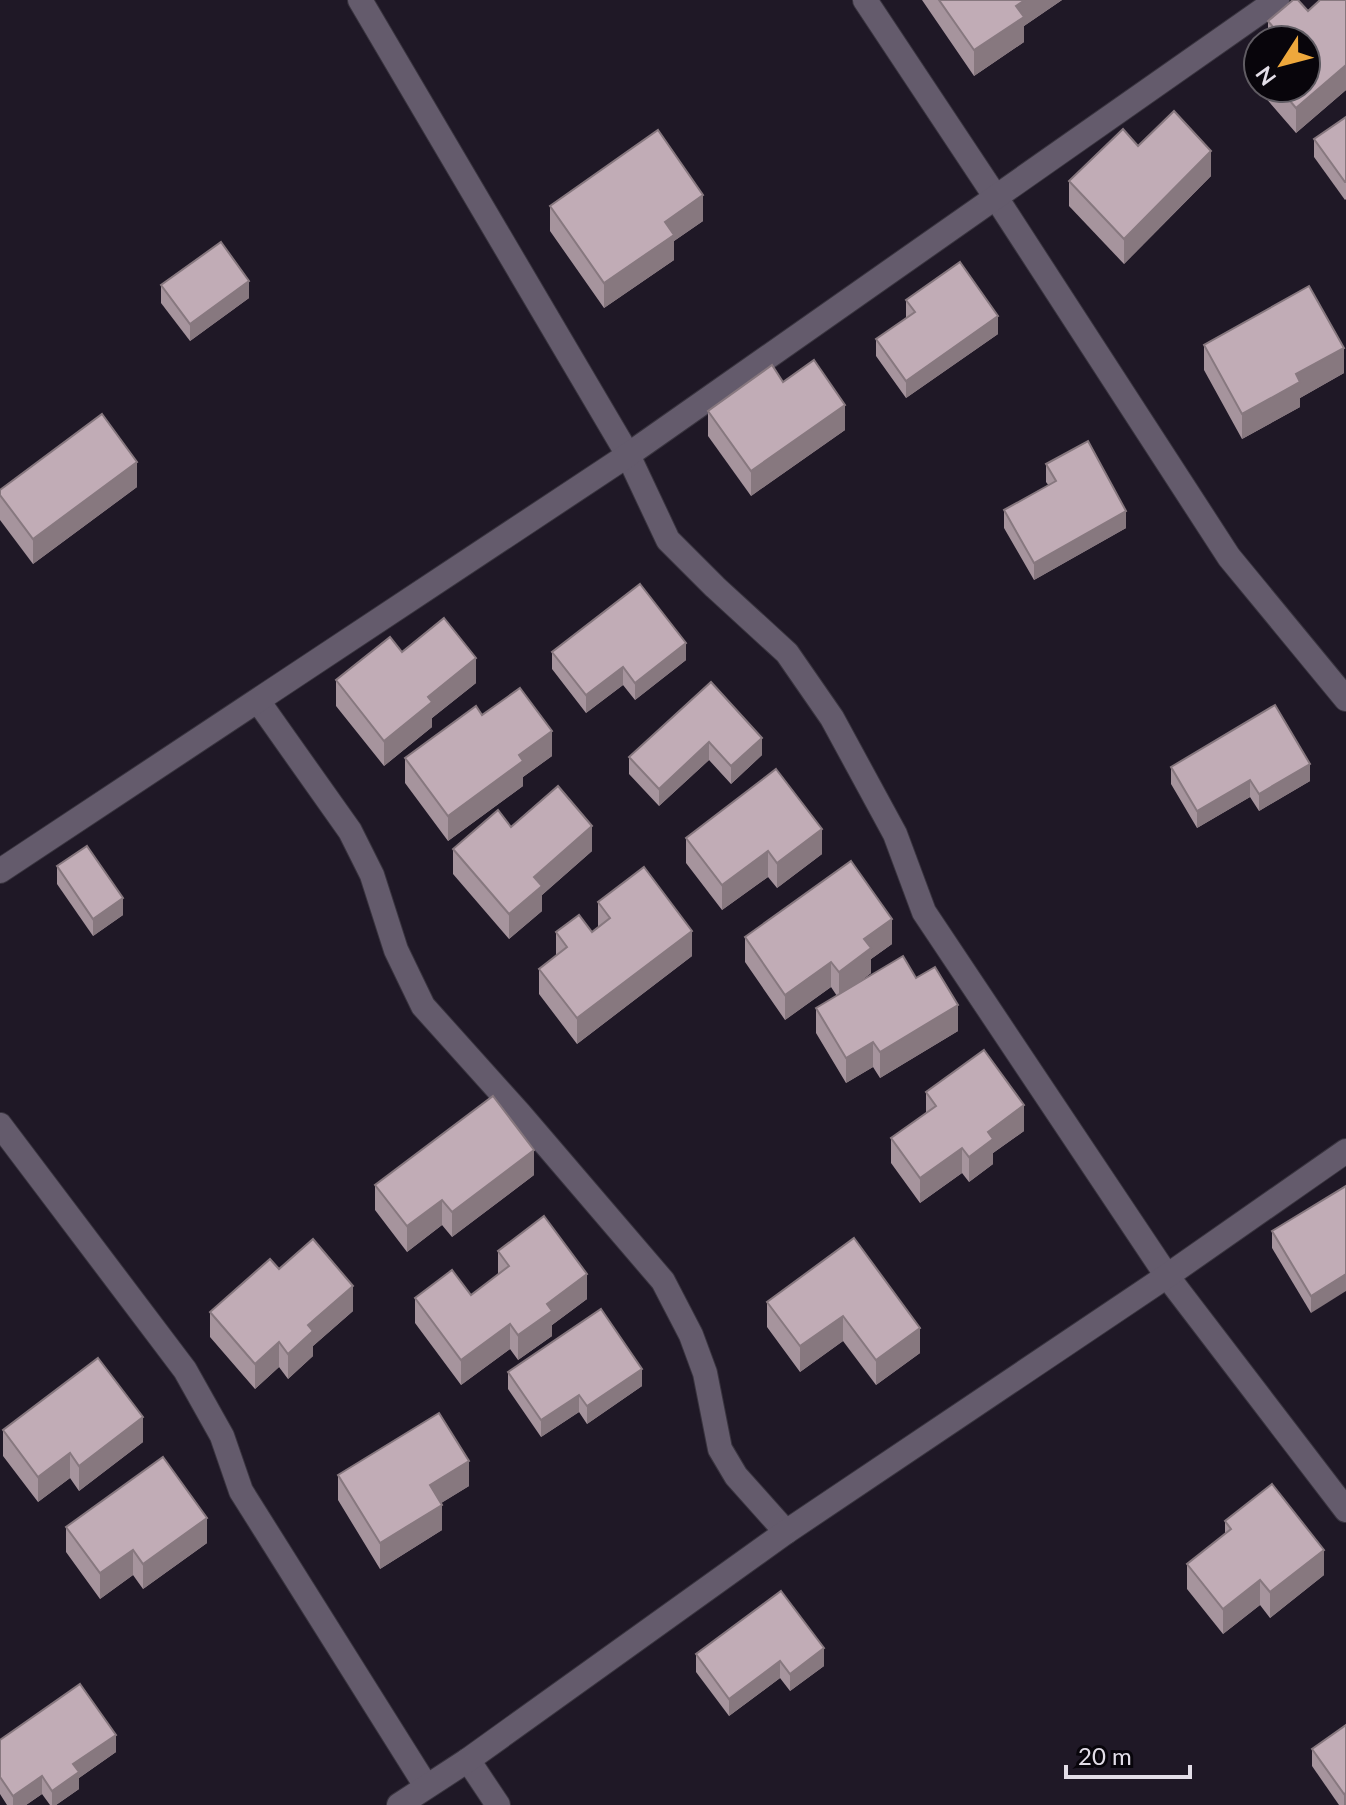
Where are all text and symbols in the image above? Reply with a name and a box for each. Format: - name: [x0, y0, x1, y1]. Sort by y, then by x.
- north arrow: [1242, 24, 1322, 104]
- text: N: [1250, 61, 1281, 91]
- scale bar: [1066, 1729, 1190, 1779]
- text: 20 m: [1078, 1741, 1132, 1770]

